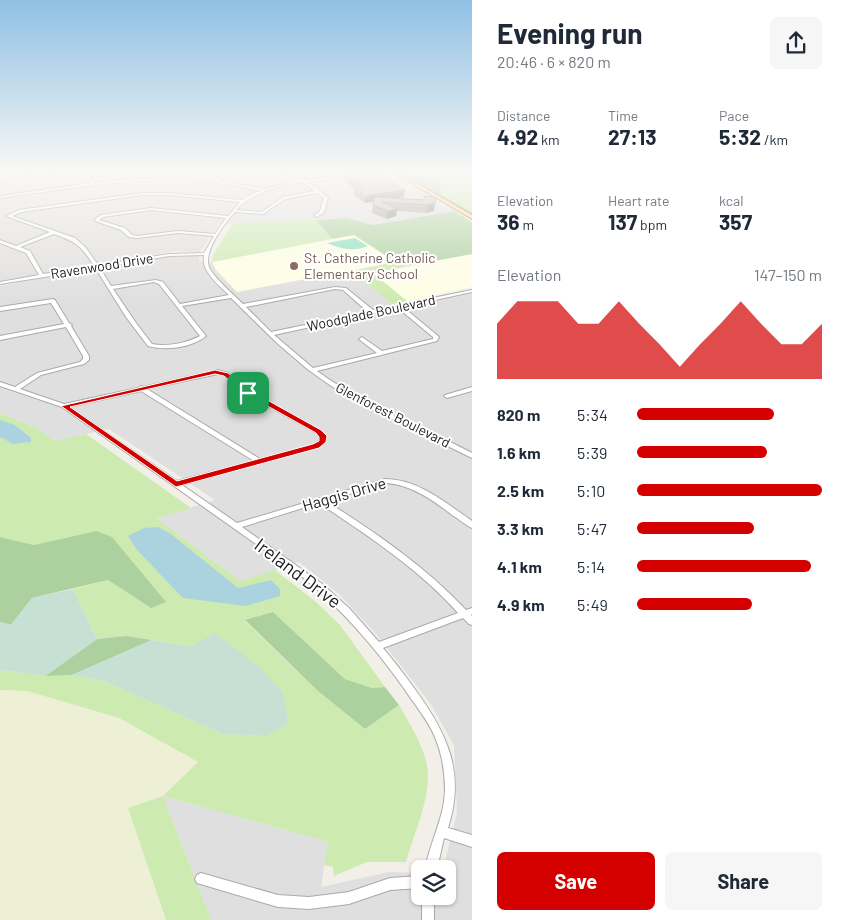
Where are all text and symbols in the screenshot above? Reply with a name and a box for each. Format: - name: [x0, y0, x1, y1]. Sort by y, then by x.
- text: Evening run: [497, 16, 643, 50]
- button: share: [770, 17, 822, 69]
- text: 20:46 · 6 × 820 m: [497, 52, 611, 71]
- text: Distance: [497, 107, 550, 124]
- text: Time: [608, 107, 638, 124]
- text: Pace: [719, 107, 749, 124]
- text: 4.92: [497, 124, 538, 149]
- text: 27:13: [608, 124, 657, 149]
- text: 5:32: [719, 124, 761, 149]
- text: km: [538, 131, 560, 148]
- text: /km: [761, 131, 788, 148]
- text: Elevation: [497, 192, 553, 209]
- text: Heart rate: [608, 192, 669, 209]
- text: kcal: [719, 192, 743, 209]
- text: 36: [497, 209, 520, 234]
- text: 137: [608, 209, 637, 234]
- text: 357: [719, 209, 752, 234]
- text: m: [520, 216, 534, 233]
- text: bpm: [637, 216, 667, 233]
- street label: Ravenwood Drive: [49, 249, 154, 282]
- place label: St. Catherine Catholic Elementary School: [304, 249, 436, 282]
- marker: St. Catherine Catholic Elementary School: [288, 260, 300, 272]
- text: Elevation: [497, 265, 561, 284]
- text: 147–150 m: [754, 265, 822, 284]
- street label: Woodglade Boulevard: [305, 291, 437, 334]
- pin: [227, 372, 269, 414]
- street label: Glenforest Boulevard: [333, 378, 453, 451]
- icon: arrive: [234, 379, 262, 407]
- text: 820 m: [497, 405, 540, 424]
- text: 5:34: [577, 405, 608, 424]
- text: 1.6 km: [497, 443, 541, 462]
- text: 5:39: [577, 443, 607, 462]
- street label: Haggis Drive: [300, 472, 388, 515]
- text: 2.5 km: [497, 481, 544, 500]
- text: 5:10: [577, 481, 605, 500]
- text: 3.3 km: [497, 519, 544, 538]
- text: 5:47: [577, 519, 607, 538]
- street label: Ireland Drive: [250, 533, 346, 613]
- text: 4.1 km: [497, 557, 542, 576]
- text: 5:14: [577, 557, 605, 576]
- text: 4.9 km: [497, 595, 545, 614]
- text: 5:49: [577, 595, 608, 614]
- button: Save: [497, 852, 655, 910]
- button: Share: [665, 852, 822, 910]
- map controls: [411, 860, 456, 905]
- button: layers: [411, 860, 456, 905]

